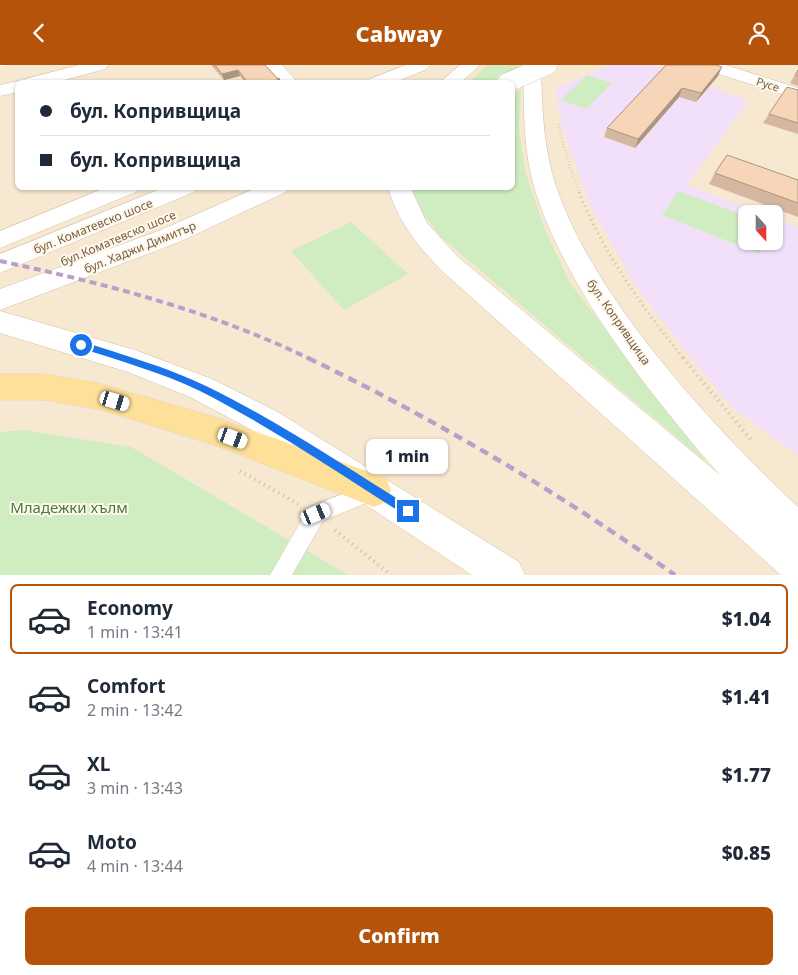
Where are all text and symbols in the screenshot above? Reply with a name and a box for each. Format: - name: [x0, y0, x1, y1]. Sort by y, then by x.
- text: Cabway: [356, 18, 442, 48]
- icon: back: [25, 19, 53, 47]
- icon: person: [745, 19, 773, 47]
- street label: Русе: [755, 73, 781, 95]
- text: бул. Копривщица: [70, 98, 241, 124]
- text: бул. Копривщица: [70, 147, 241, 173]
- street label: бул. Коматевско шосе: [31, 194, 156, 258]
- north arrow: [738, 205, 782, 250]
- map controls: [738, 205, 783, 250]
- street label: бул.Коматевско шосе: [58, 206, 179, 270]
- street label: бул. Хаджи Димитър: [81, 217, 199, 277]
- street label: бул. Копривщица: [583, 276, 655, 368]
- route start: [70, 334, 92, 356]
- car: [98, 389, 131, 413]
- car: [216, 426, 249, 450]
- callout: 1 min: [367, 439, 449, 473]
- text: 1 min: [385, 445, 429, 467]
- park label: Младежки хълм: [10, 497, 128, 517]
- route end: [397, 500, 419, 522]
- car: [299, 501, 332, 527]
- text: Economy: [87, 595, 173, 621]
- icon: car: [27, 597, 72, 642]
- text: $1.04: [722, 606, 771, 632]
- text: 1 min · 13:41: [87, 621, 183, 643]
- text: Comfort: [87, 673, 166, 699]
- icon: car: [27, 675, 72, 720]
- text: $1.41: [722, 684, 771, 710]
- text: 2 min · 13:42: [87, 699, 183, 721]
- text: XL: [87, 751, 110, 777]
- icon: car: [27, 753, 72, 798]
- text: $1.77: [722, 762, 771, 788]
- text: 3 min · 13:43: [87, 777, 183, 799]
- text: Moto: [87, 829, 137, 855]
- icon: car: [27, 831, 72, 876]
- text: $0.85: [722, 840, 771, 866]
- text: 4 min · 13:44: [87, 855, 183, 877]
- button: Confirm: [25, 907, 773, 965]

